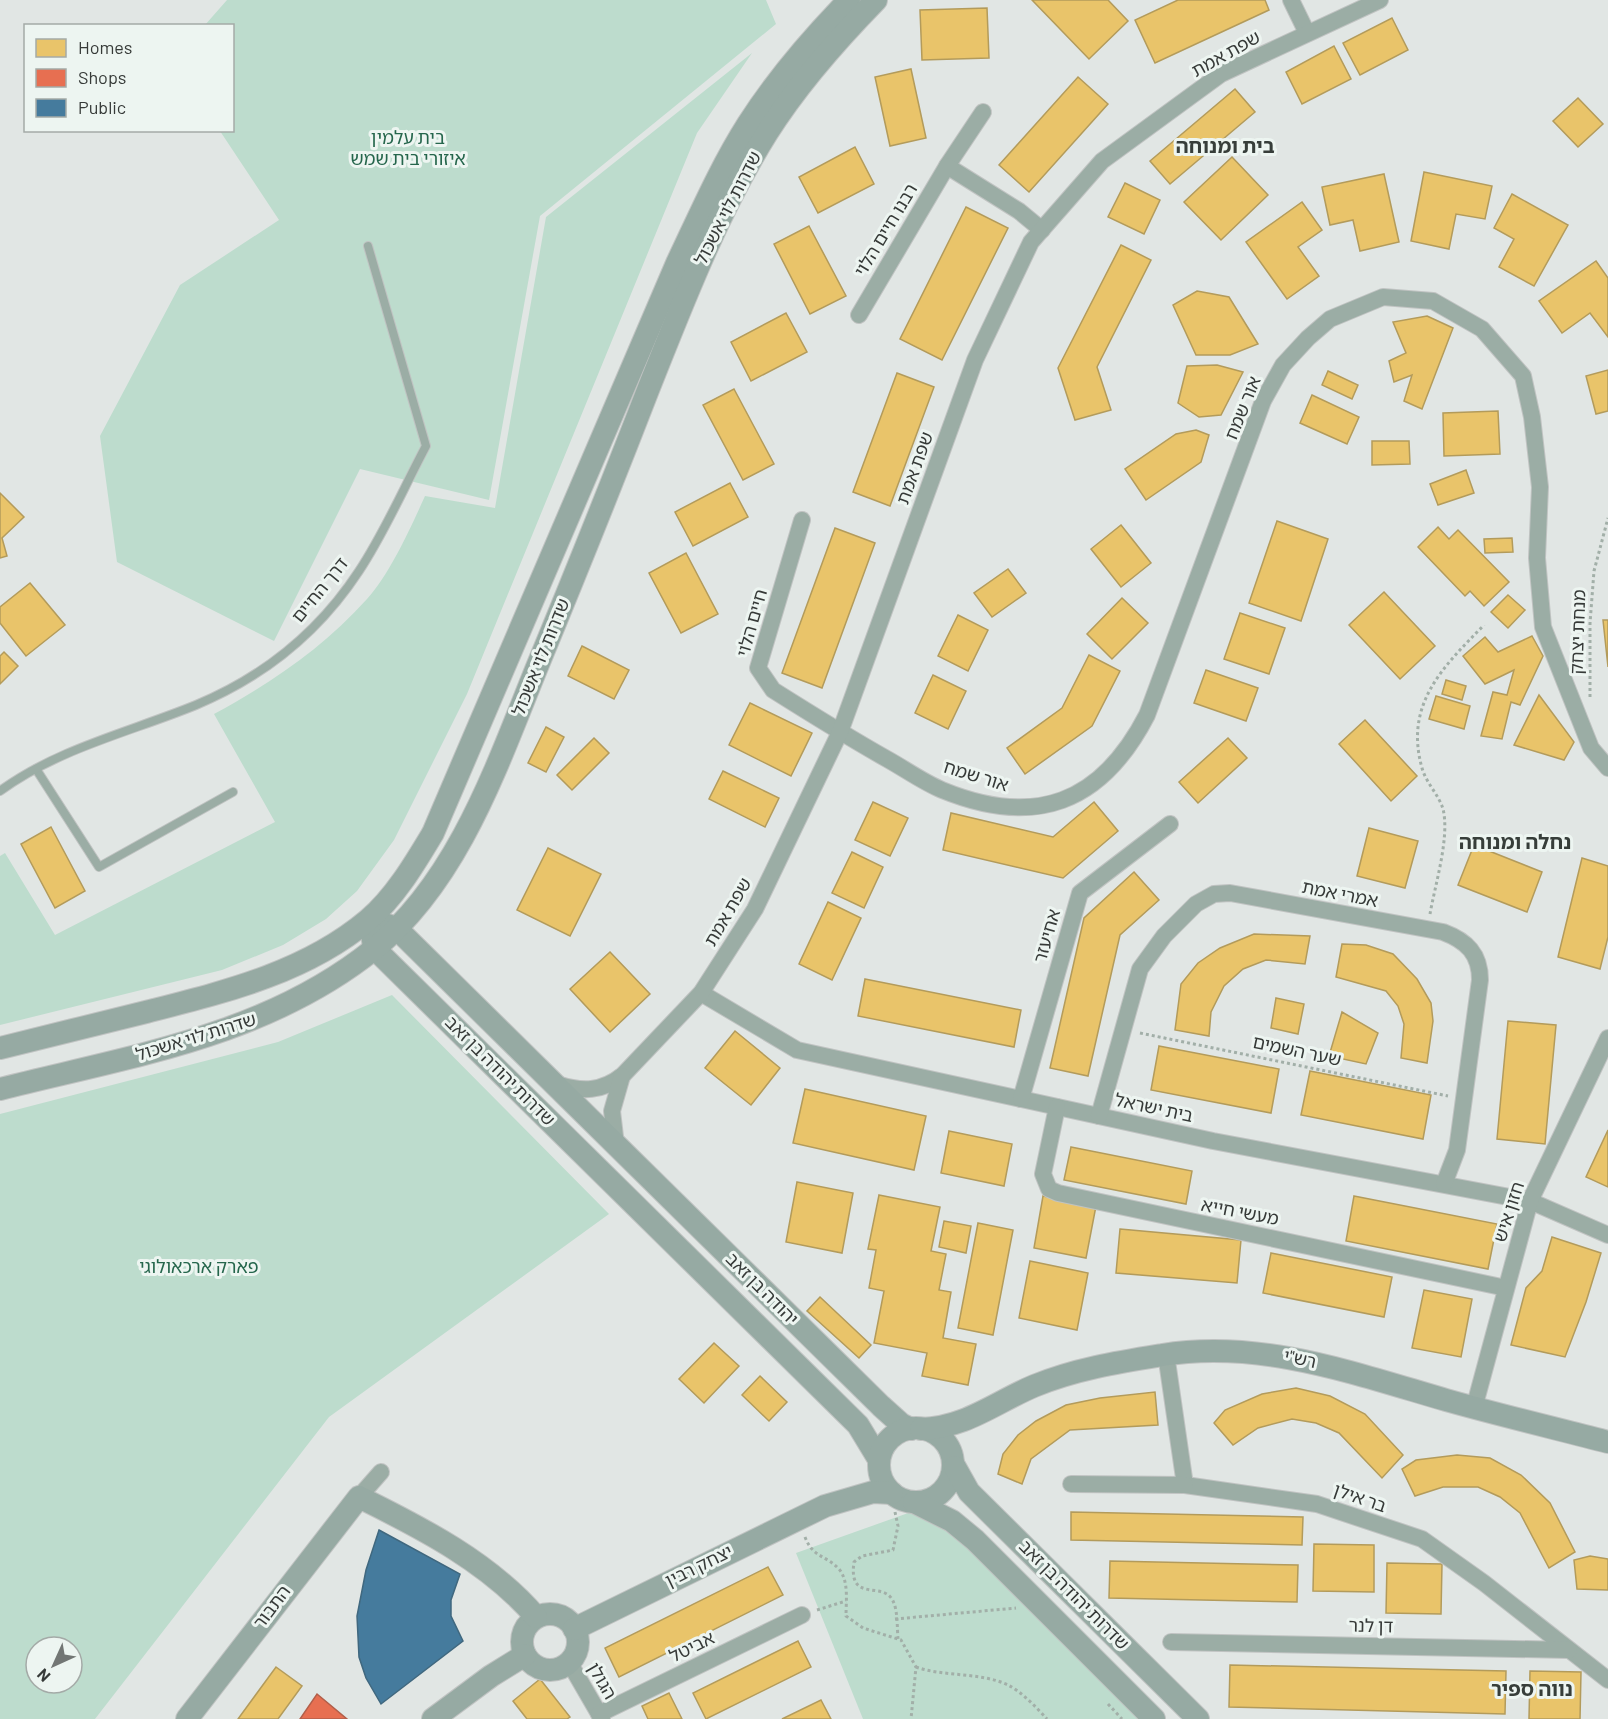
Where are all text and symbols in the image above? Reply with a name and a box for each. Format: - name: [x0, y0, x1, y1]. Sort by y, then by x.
- legend: [24, 24, 234, 132]
- street label: שפת אמת: [1187, 25, 1264, 81]
- text: Homes: [78, 36, 132, 58]
- text: Shops: [78, 66, 127, 88]
- text: Public: [78, 96, 126, 118]
- park label: בית עלמין איזורי בית שמש: [350, 126, 466, 169]
- district label: בית ומנוחה: [1175, 133, 1275, 157]
- street label: שדרות לוי אשכול: [689, 147, 765, 268]
- street label: רבנו חיים הלוי: [849, 179, 921, 280]
- street label: אור שמח: [1219, 373, 1265, 443]
- street label: שפת אמת: [891, 428, 937, 507]
- street label: דרך החיים: [286, 552, 352, 626]
- street label: חיים הלוי: [731, 586, 771, 659]
- street label: מנחת יצחק: [1565, 589, 1589, 675]
- street label: שדרות לוי אשכול: [507, 595, 574, 718]
- street label: אור שמח: [941, 755, 1011, 795]
- district label: נחלה ומנוחה: [1459, 829, 1571, 853]
- street label: שפת אמת: [699, 873, 755, 950]
- street label: אמרי אמת: [1300, 875, 1380, 911]
- street label: אחיעזר: [1028, 906, 1064, 965]
- street label: שדרות לוי אשכול: [133, 1007, 258, 1065]
- street label: שדרות יהודה בן זאב: [441, 1011, 560, 1130]
- street label: שער השמים: [1251, 1030, 1344, 1070]
- street label: בית ישראל: [1113, 1088, 1195, 1126]
- street label: חזון איש: [1488, 1179, 1528, 1245]
- street label: מעשי חייא: [1200, 1193, 1281, 1229]
- street label: יהודה בן זאב: [722, 1248, 803, 1329]
- park label: פארק ארכאולוגי: [139, 1255, 259, 1277]
- street label: רש"י: [1282, 1344, 1318, 1372]
- street label: בר אילן: [1331, 1478, 1390, 1516]
- street label: שדרות יהודה בן זאב: [1015, 1535, 1134, 1654]
- street label: יצחק רבין: [661, 1539, 736, 1591]
- street label: התבור: [248, 1580, 295, 1632]
- street label: דן לנר: [1348, 1614, 1394, 1636]
- street label: אביטל: [665, 1626, 718, 1666]
- north arrow: [24, 1635, 84, 1695]
- street label: הגולן: [584, 1658, 622, 1703]
- text: N: [33, 1665, 54, 1686]
- district label: נווה ספיר: [1491, 1676, 1573, 1700]

